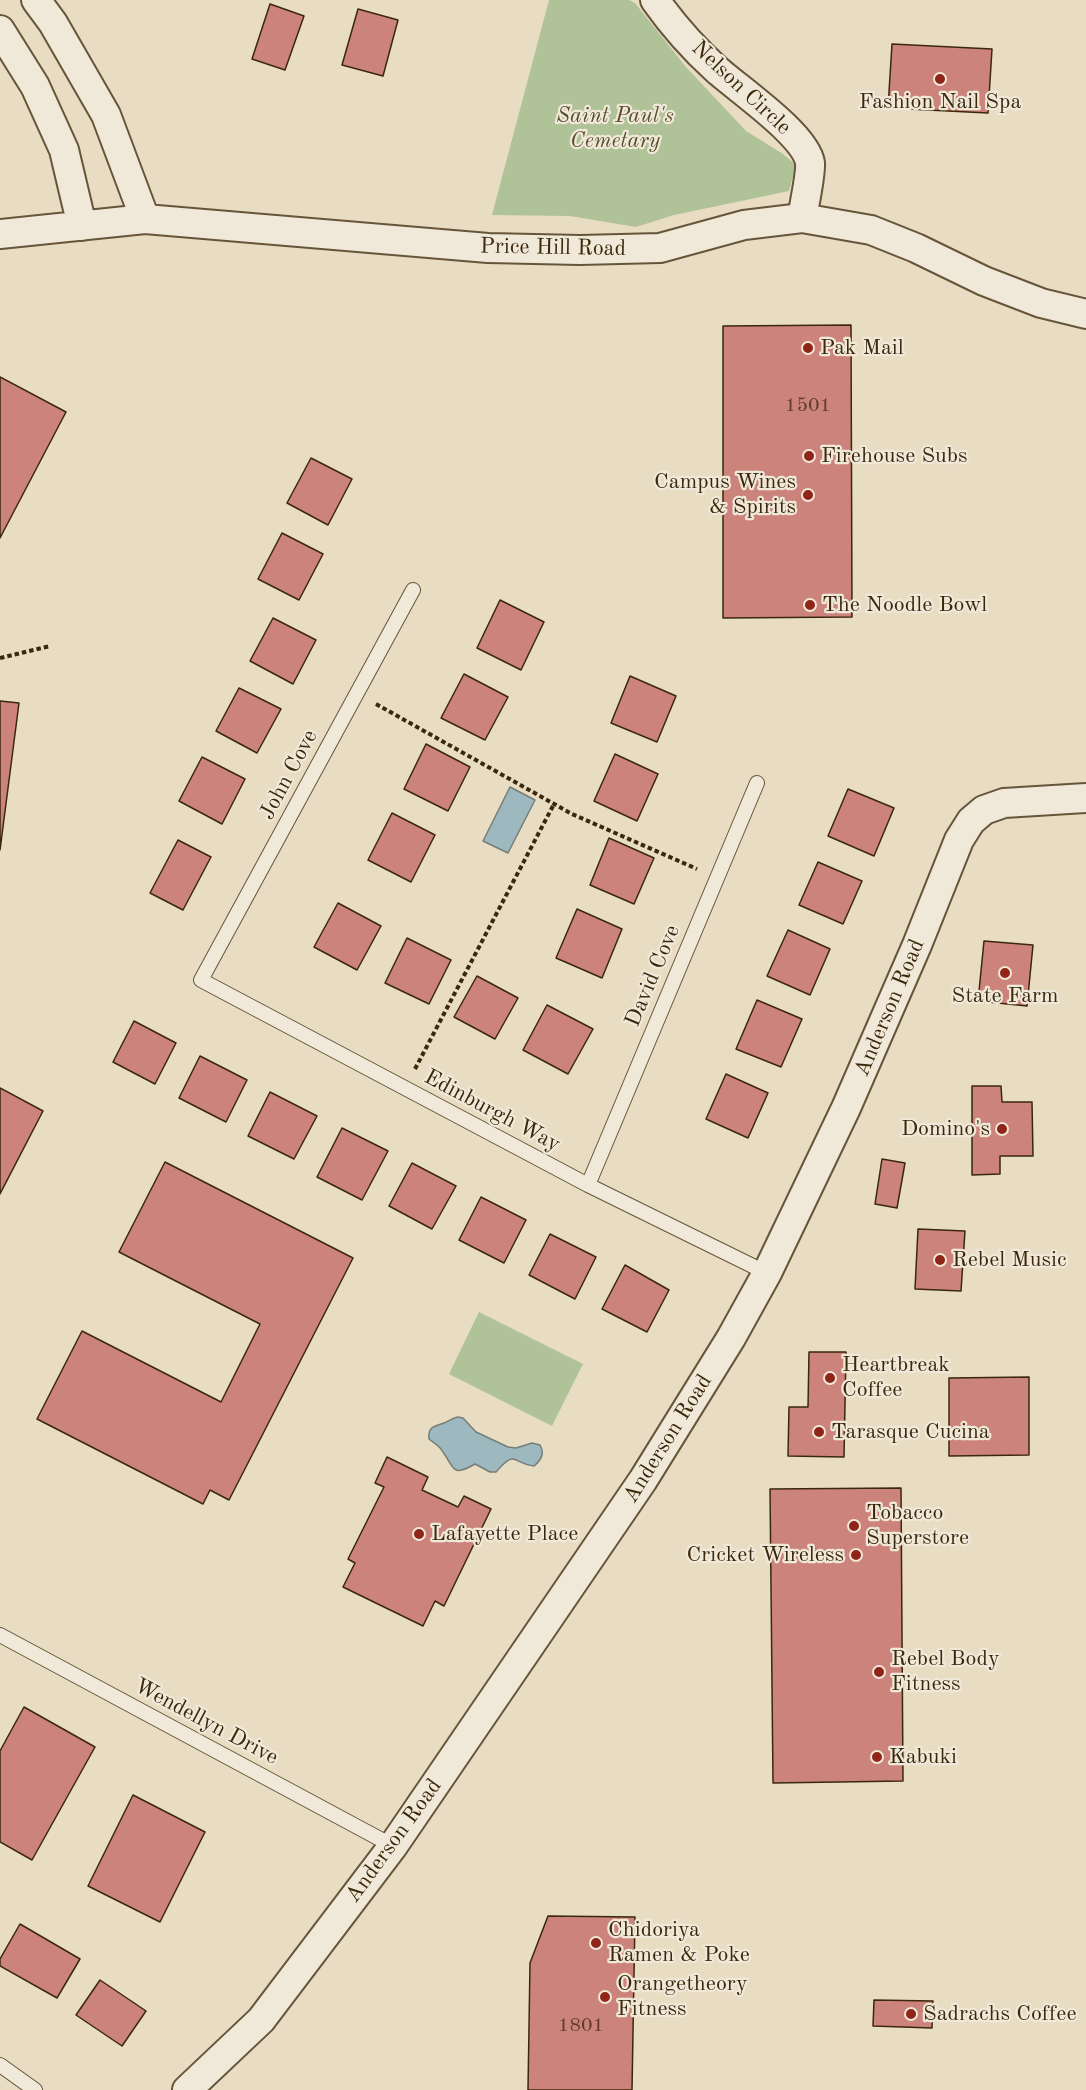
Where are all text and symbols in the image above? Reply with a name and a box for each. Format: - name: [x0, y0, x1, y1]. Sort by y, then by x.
- street label: Nelson Circle: [686, 35, 796, 141]
- marker: Fashion Nail Spa: [933, 72, 947, 86]
- place label: Fashion Nail Spa: [859, 89, 1021, 115]
- park label: Saint Paul's Cemetary: [556, 103, 674, 154]
- street label: Price Hill Road: [480, 234, 626, 262]
- place label: Pak Mail: [820, 335, 904, 361]
- marker: Pak Mail: [801, 341, 815, 355]
- house number: 1501: [785, 394, 831, 418]
- place label: Firehouse Subs: [821, 443, 968, 469]
- marker: Firehouse Subs: [802, 449, 816, 463]
- place label: Campus Wines & Spirits: [654, 469, 796, 520]
- marker: Campus Wines & Spirits: [801, 488, 815, 502]
- place label: The Noodle Bowl: [822, 592, 987, 618]
- marker: The Noodle Bowl: [803, 598, 817, 612]
- street label: John Cove: [254, 725, 324, 825]
- street label: David Cove: [620, 921, 686, 1031]
- street label: Anderson Road: [849, 935, 931, 1081]
- marker: State Farm: [998, 966, 1012, 980]
- place label: State Farm: [951, 983, 1059, 1009]
- street label: Edinburgh Way: [419, 1064, 565, 1158]
- place label: Domino's: [901, 1116, 990, 1142]
- marker: Domino's: [995, 1122, 1009, 1136]
- place label: Rebel Music: [952, 1247, 1067, 1273]
- marker: Rebel Music: [933, 1253, 947, 1267]
- place label: Heartbreak Coffee: [842, 1352, 950, 1404]
- street label: Anderson Road: [618, 1370, 718, 1508]
- marker: Heartbreak Coffee: [823, 1371, 837, 1385]
- place label: Tarasque Cucina: [831, 1419, 990, 1445]
- marker: Tarasque Cucina: [812, 1425, 826, 1439]
- place label: Tobacco Superstore: [866, 1500, 969, 1552]
- marker: Tobacco Superstore: [847, 1519, 861, 1533]
- place label: Lafayette Place: [431, 1521, 578, 1547]
- marker: Lafayette Place: [412, 1527, 426, 1541]
- place label: Cricket Wireless: [687, 1542, 844, 1568]
- marker: Cricket Wireless: [849, 1548, 863, 1562]
- place label: Rebel Body Fitness: [891, 1646, 1000, 1698]
- marker: Rebel Body Fitness: [872, 1665, 886, 1679]
- street label: Wendellyn Drive: [129, 1673, 283, 1771]
- place label: Kabuki: [889, 1744, 957, 1770]
- marker: Kabuki: [870, 1750, 884, 1764]
- street label: Anderson Road: [340, 1774, 448, 1908]
- place label: Chidoriya Ramen & Poke: [608, 1917, 750, 1969]
- marker: Chidoriya Ramen & Poke: [589, 1936, 603, 1950]
- place label: Orangetheory Fitness: [617, 1971, 748, 2023]
- marker: Orangetheory Fitness: [598, 1990, 612, 2004]
- place label: Sadrachs Coffee: [923, 2001, 1077, 2027]
- marker: Sadrachs Coffee: [904, 2007, 918, 2021]
- house number: 1801: [558, 2014, 604, 2038]

